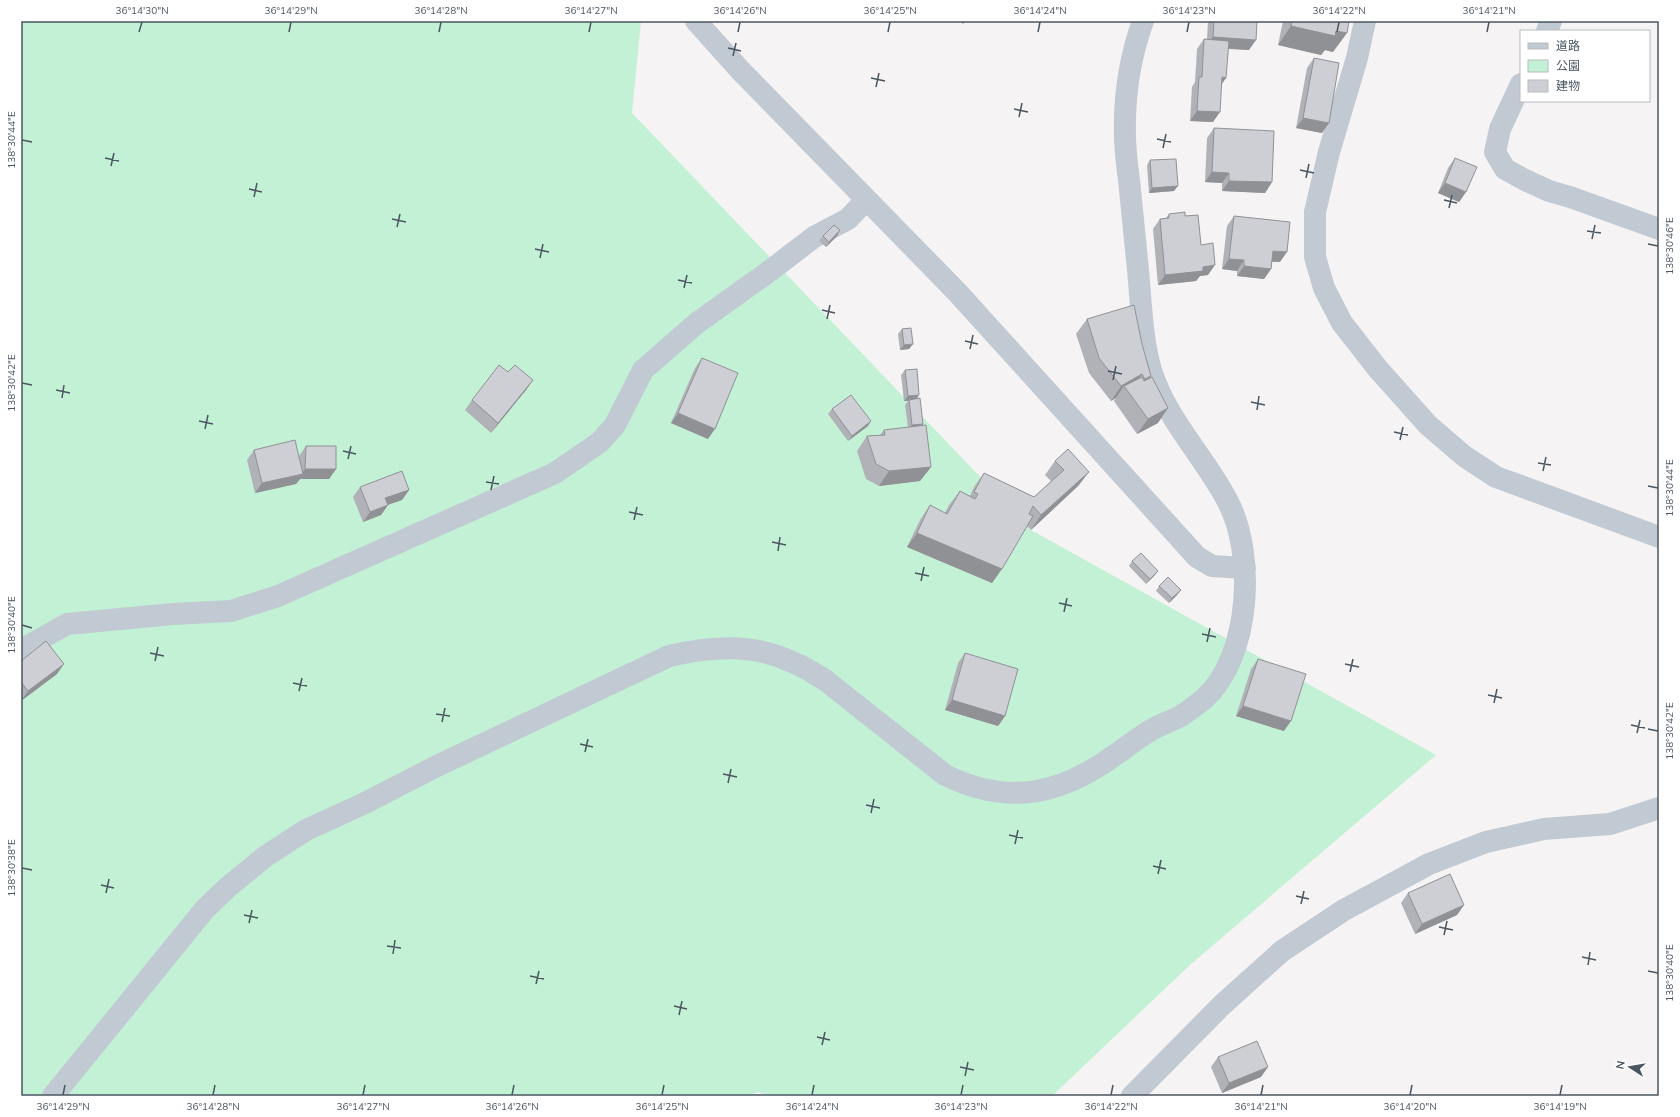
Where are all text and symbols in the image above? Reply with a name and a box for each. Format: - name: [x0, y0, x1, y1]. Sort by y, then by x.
- text: 36°14'30"N: [115, 4, 169, 18]
- text: 36°14'29"N: [264, 4, 318, 18]
- text: 36°14'28"N: [414, 4, 468, 18]
- text: 36°14'27"N: [564, 4, 618, 18]
- text: 36°14'26"N: [713, 4, 767, 18]
- text: 36°14'25"N: [863, 4, 917, 18]
- text: 36°14'24"N: [1013, 4, 1067, 18]
- text: 36°14'23"N: [1162, 4, 1216, 18]
- text: 36°14'22"N: [1312, 4, 1366, 18]
- text: 36°14'21"N: [1462, 4, 1516, 18]
- legend: [1520, 30, 1650, 102]
- text: 道路: [1556, 38, 1580, 54]
- text: 公園: [1556, 58, 1580, 74]
- text: 建物: [1556, 78, 1580, 94]
- text: 138°30'44"E: [5, 111, 19, 169]
- text: 138°30'46"E: [1663, 217, 1677, 275]
- text: 138°30'42"E: [5, 354, 19, 412]
- text: 138°30'44"E: [1663, 459, 1677, 517]
- text: 138°30'40"E: [5, 596, 19, 654]
- text: 138°30'42"E: [1663, 702, 1677, 760]
- text: 138°30'38"E: [5, 839, 19, 897]
- text: 138°30'40"E: [1663, 944, 1677, 1002]
- north arrow: [1610, 1047, 1650, 1087]
- text: N: [1613, 1059, 1629, 1071]
- text: 36°14'29"N: [36, 1100, 90, 1114]
- text: 36°14'28"N: [186, 1100, 240, 1114]
- text: 36°14'27"N: [336, 1100, 390, 1114]
- text: 36°14'26"N: [485, 1100, 539, 1114]
- text: 36°14'25"N: [635, 1100, 689, 1114]
- text: 36°14'24"N: [785, 1100, 839, 1114]
- text: 36°14'23"N: [934, 1100, 988, 1114]
- text: 36°14'22"N: [1084, 1100, 1138, 1114]
- text: 36°14'21"N: [1234, 1100, 1288, 1114]
- text: 36°14'20"N: [1383, 1100, 1437, 1114]
- text: 36°14'19"N: [1533, 1100, 1587, 1114]

